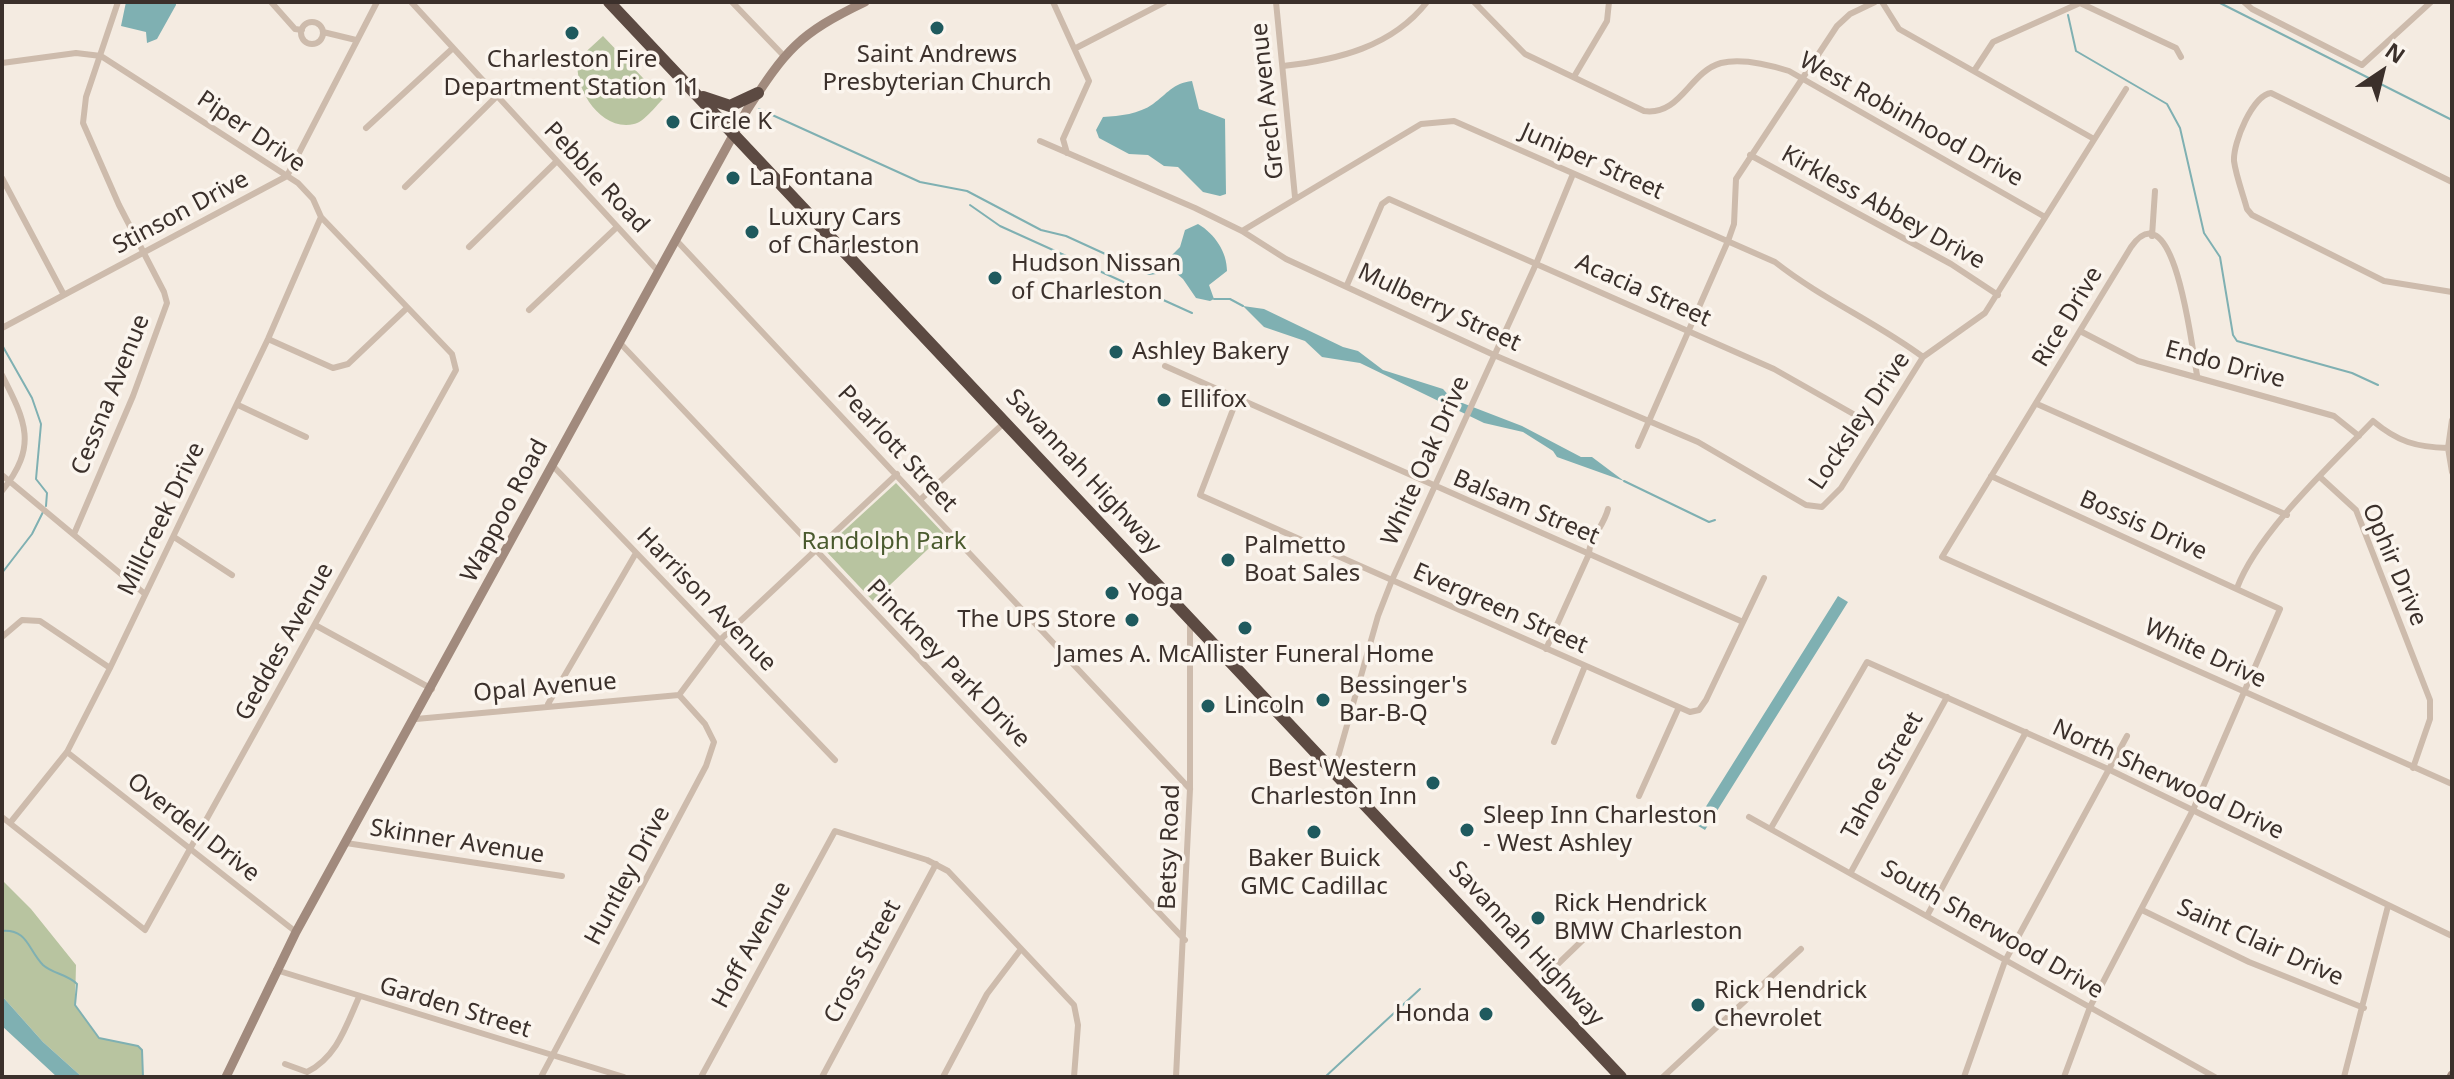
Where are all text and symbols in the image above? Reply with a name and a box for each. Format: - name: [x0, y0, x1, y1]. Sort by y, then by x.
- marker: Saint Andrews Presbyterian Church: [928, 19, 946, 37]
- street label: Grech Avenue: [1245, 21, 1291, 181]
- marker: Charleston Fire Department Station 11: [563, 24, 581, 42]
- north arrow: [2342, 32, 2422, 112]
- text: N: [2380, 35, 2412, 70]
- place label: Saint Andrews Presbyterian Church: [823, 41, 1051, 97]
- place label: Charleston Fire Department Station 11: [444, 46, 700, 102]
- street label: West Robinhood Drive: [1794, 47, 2028, 193]
- street label: Piper Drive: [191, 85, 311, 179]
- place label: Circle K: [689, 108, 772, 136]
- marker: Circle K: [664, 113, 682, 131]
- street label: Pebble Road: [537, 117, 655, 239]
- street label: Juniper Street: [1516, 118, 1668, 206]
- street label: Kirkless Abbey Drive: [1776, 140, 1990, 276]
- place label: La Fontana: [749, 164, 874, 192]
- street label: Stinson Drive: [108, 165, 254, 261]
- marker: La Fontana: [724, 169, 742, 187]
- place label: Luxury Cars of Charleston: [768, 204, 920, 260]
- marker: Luxury Cars of Charleston: [743, 223, 761, 241]
- street label: Acacia Street: [1571, 248, 1715, 334]
- place label: Hudson Nissan of Charleston: [1011, 250, 1181, 306]
- street label: Mulberry Street: [1353, 258, 1525, 358]
- street label: Rice Drive: [2027, 262, 2109, 372]
- marker: Hudson Nissan of Charleston: [986, 269, 1004, 287]
- street label: Cessna Avenue: [66, 311, 156, 479]
- street label: Endo Drive: [2162, 335, 2288, 395]
- place label: Ashley Bakery: [1132, 338, 1289, 366]
- marker: Ashley Bakery: [1107, 343, 1125, 361]
- street label: Locksley Drive: [1803, 347, 1917, 495]
- street label: White Oak Drive: [1376, 372, 1476, 550]
- street label: Pearlott Street: [831, 380, 963, 518]
- street label: Savannah Highway: [999, 384, 1167, 560]
- place label: Ellifox: [1180, 386, 1247, 414]
- marker: Ellifox: [1155, 391, 1173, 409]
- street label: Wappoo Road: [455, 435, 555, 587]
- street label: Millcreek Drive: [113, 438, 211, 600]
- street label: Balsam Street: [1449, 464, 1603, 552]
- street label: Bossis Drive: [2075, 485, 2211, 567]
- street label: Ophir Drive: [2355, 500, 2433, 630]
- street label: Harrison Avenue: [630, 522, 782, 678]
- park label: Randolph Park: [801, 528, 967, 556]
- place label: Palmetto Boat Sales: [1244, 532, 1360, 588]
- marker: Palmetto Boat Sales: [1219, 551, 1237, 569]
- street label: Geddes Avenue: [230, 558, 340, 726]
- street label: Evergreen Street: [1408, 558, 1592, 660]
- street label: Pinckney Park Drive: [860, 574, 1036, 754]
- place label: Yoga: [1128, 579, 1183, 607]
- marker: Yoga: [1103, 584, 1121, 602]
- place label: The UPS Store: [957, 606, 1116, 634]
- marker: The UPS Store: [1123, 611, 1141, 629]
- street label: White Drive: [2139, 613, 2271, 695]
- marker: James A. McAllister Funeral Home: [1236, 619, 1254, 637]
- place label: James A. McAllister Funeral Home: [1056, 641, 1434, 669]
- street label: Opal Avenue: [472, 667, 618, 709]
- place label: Bessinger's Bar-B-Q: [1339, 672, 1467, 728]
- marker: Bessinger's Bar-B-Q: [1314, 691, 1332, 709]
- place label: Lincoln: [1224, 692, 1305, 720]
- marker: Lincoln: [1199, 697, 1217, 715]
- street label: Tahoe Street: [1836, 707, 1930, 845]
- street label: North Sherwood Drive: [2048, 714, 2288, 846]
- place label: Best Western Charleston Inn: [1250, 755, 1417, 811]
- street label: Overdell Drive: [121, 767, 265, 889]
- marker: Best Western Charleston Inn: [1424, 774, 1442, 792]
- street label: Betsy Road: [1153, 784, 1187, 910]
- street label: Huntley Drive: [579, 802, 677, 950]
- place label: Sleep Inn Charleston - West Ashley: [1483, 802, 1717, 858]
- street label: Skinner Avenue: [368, 814, 546, 870]
- marker: Sleep Inn Charleston - West Ashley: [1458, 821, 1476, 839]
- marker: Baker Buick GMC Cadillac: [1305, 823, 1323, 841]
- place label: Baker Buick GMC Cadillac: [1240, 845, 1388, 901]
- street label: South Sherwood Drive: [1876, 855, 2108, 1005]
- street label: Savannah Highway: [1442, 856, 1610, 1032]
- street label: Hoff Avenue: [707, 877, 797, 1013]
- place label: Rick Hendrick BMW Charleston: [1554, 890, 1743, 946]
- street label: Saint Clair Drive: [2172, 893, 2348, 993]
- street label: Cross Street: [819, 895, 907, 1029]
- marker: Rick Hendrick BMW Charleston: [1529, 909, 1547, 927]
- street label: Garden Street: [376, 971, 534, 1045]
- place label: Rick Hendrick Chevrolet: [1714, 977, 1867, 1033]
- marker: Rick Hendrick Chevrolet: [1689, 996, 1707, 1014]
- place label: Honda: [1395, 1000, 1470, 1028]
- marker: Honda: [1477, 1005, 1495, 1023]

